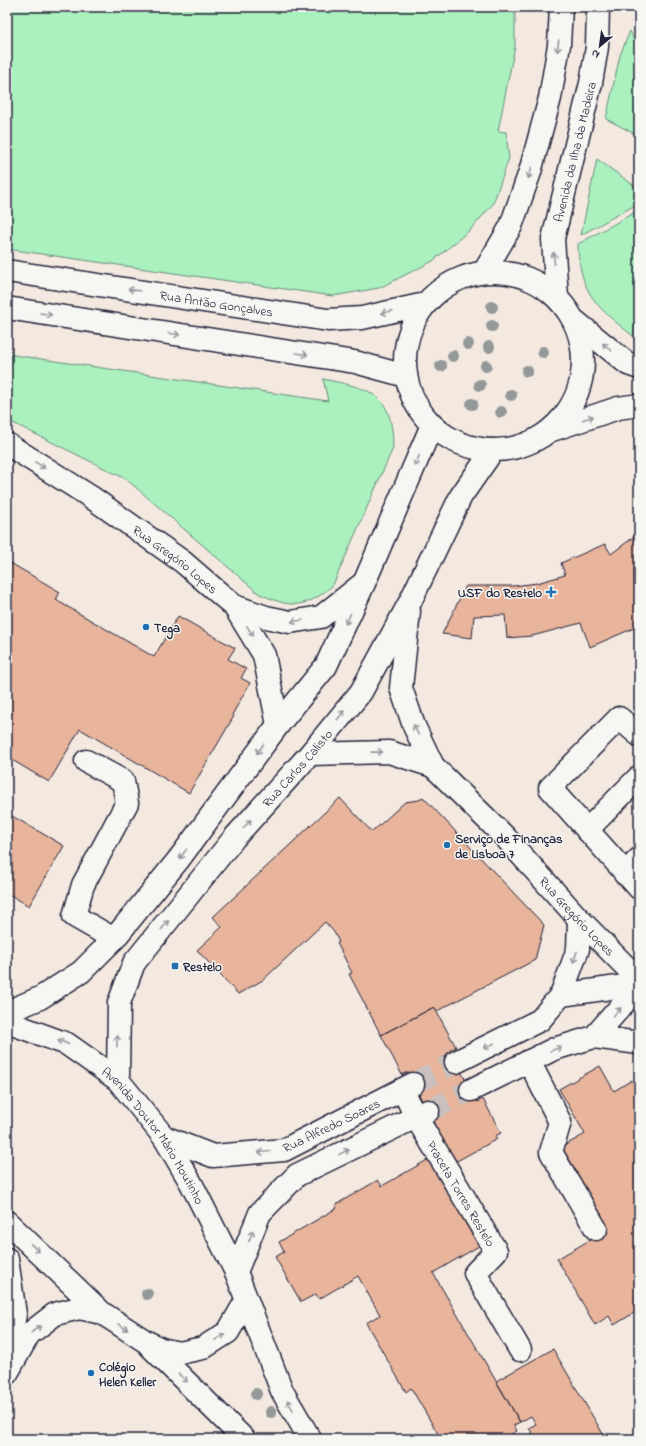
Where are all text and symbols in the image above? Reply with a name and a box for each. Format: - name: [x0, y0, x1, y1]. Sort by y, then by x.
- north arrow: [580, 26, 620, 66]
- one-way arrow: [554, 39, 562, 52]
- text: N: [589, 45, 603, 63]
- street label: Avenida da Ilha da Madeira: [549, 80, 602, 224]
- one-way arrow: [526, 166, 533, 179]
- one-way arrow: [551, 252, 558, 265]
- one-way arrow: [128, 286, 141, 294]
- street label: Rua Antão Gonçalves: [158, 286, 275, 323]
- one-way arrow: [381, 309, 394, 317]
- one-way arrow: [39, 310, 52, 318]
- one-way arrow: [167, 330, 180, 338]
- one-way arrow: [601, 342, 612, 351]
- one-way arrow: [296, 350, 309, 358]
- one-way arrow: [582, 414, 594, 422]
- one-way arrow: [413, 455, 420, 467]
- one-way arrow: [34, 461, 45, 469]
- street label: Rua Gregório Lopes: [128, 521, 221, 599]
- place label: USF do Restelo: [458, 584, 542, 603]
- marker: USF do Restelo: [545, 586, 557, 598]
- one-way arrow: [344, 612, 351, 624]
- one-way arrow: [291, 617, 304, 625]
- place label: Tega: [154, 619, 180, 640]
- marker: Tega: [141, 622, 151, 632]
- one-way arrow: [246, 625, 254, 637]
- one-way arrow: [337, 710, 346, 721]
- street label: Rua Carlos Calisto: [258, 725, 338, 812]
- one-way arrow: [412, 725, 420, 737]
- one-way arrow: [256, 743, 264, 754]
- one-way arrow: [370, 749, 383, 756]
- one-way arrow: [242, 819, 251, 829]
- place label: Serviço de Finanças de Lisboa 7: [455, 830, 563, 864]
- marker: Serviço de Finanças de Lisboa 7: [442, 840, 452, 850]
- one-way arrow: [179, 848, 187, 859]
- street label: Rua Gregório Lopes: [534, 873, 619, 961]
- one-way arrow: [160, 919, 169, 930]
- one-way arrow: [571, 951, 578, 964]
- place label: Restelo: [182, 958, 222, 977]
- marker: Restelo: [170, 961, 180, 971]
- one-way arrow: [612, 1006, 621, 1017]
- one-way arrow: [113, 1035, 121, 1048]
- one-way arrow: [57, 1038, 69, 1046]
- one-way arrow: [483, 1043, 495, 1050]
- one-way arrow: [550, 1044, 562, 1052]
- street label: Avenida Doutor Mário Moutinho: [97, 1063, 208, 1208]
- street label: Rua Alfredo Soares: [280, 1094, 384, 1158]
- street label: Praceta Torres Restelo: [421, 1138, 499, 1251]
- one-way arrow: [258, 1148, 271, 1155]
- one-way arrow: [338, 1148, 350, 1155]
- one-way arrow: [247, 1230, 255, 1242]
- one-way arrow: [30, 1243, 40, 1252]
- one-way arrow: [117, 1324, 129, 1332]
- one-way arrow: [30, 1325, 41, 1333]
- one-way arrow: [214, 1333, 225, 1341]
- place label: Colégio Helen Keller: [99, 1358, 157, 1392]
- marker: Colégio Helen Keller: [86, 1368, 96, 1378]
- one-way arrow: [178, 1373, 188, 1383]
- one-way arrow: [286, 1399, 294, 1411]

